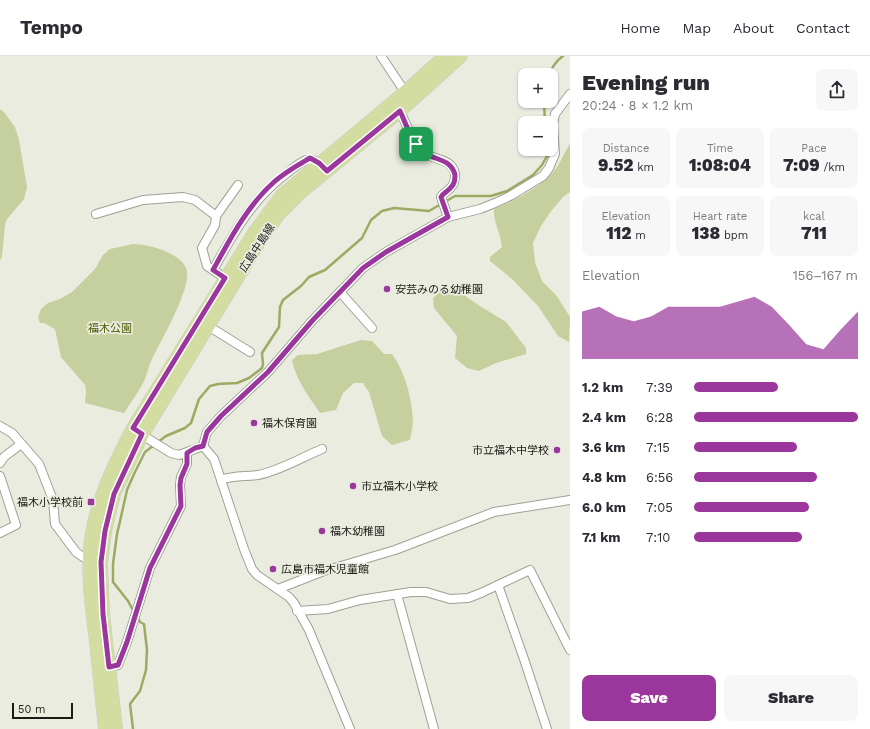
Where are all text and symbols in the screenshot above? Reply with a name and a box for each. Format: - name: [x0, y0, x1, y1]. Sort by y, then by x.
- text: Tempo: [20, 16, 83, 39]
- text: Home: [620, 20, 660, 36]
- text: Map: [682, 20, 711, 36]
- text: About: [733, 20, 774, 36]
- text: Contact: [796, 20, 850, 36]
- map controls: [518, 68, 558, 156]
- button: +: [518, 68, 558, 108]
- button: share: [816, 69, 858, 111]
- text: Evening run: [582, 70, 710, 95]
- text: 20:24 · 8 × 1.2 km: [582, 98, 693, 113]
- button: −: [518, 116, 558, 156]
- pin: [399, 127, 433, 161]
- icon: arrive: [405, 133, 427, 155]
- text: Distance: [603, 142, 649, 155]
- text: Time: [707, 142, 733, 155]
- text: Pace: [801, 142, 827, 155]
- text: 9.52: [598, 155, 634, 175]
- text: 1:08:04: [689, 155, 751, 175]
- text: 7:09: [783, 155, 820, 175]
- text: km: [634, 161, 654, 174]
- text: /km: [820, 161, 845, 174]
- text: Elevation: [601, 210, 651, 223]
- text: Heart rate: [693, 210, 747, 223]
- text: kcal: [803, 210, 825, 223]
- street label: 広島中島線: [237, 221, 277, 275]
- text: 112: [606, 223, 632, 243]
- text: 138: [692, 223, 720, 243]
- text: 711: [801, 223, 827, 243]
- text: m: [632, 229, 646, 242]
- text: bpm: [720, 229, 748, 242]
- text: Elevation: [582, 268, 640, 283]
- text: 156–167 m: [793, 268, 858, 283]
- place label: 安芸みのる幼稚園: [395, 283, 483, 296]
- marker: 安芸みのる幼稚園: [382, 284, 392, 294]
- park label: 福木公園: [88, 322, 132, 335]
- text: 1.2 km: [582, 380, 623, 395]
- text: 7:39: [646, 380, 673, 395]
- text: 2.4 km: [582, 410, 626, 425]
- text: 6:28: [646, 410, 673, 425]
- place label: 福木保育園: [262, 417, 317, 430]
- marker: 福木保育園: [249, 418, 259, 428]
- text: 3.6 km: [582, 440, 625, 455]
- text: 7:15: [646, 440, 670, 455]
- place label: 市立福木中学校: [472, 444, 549, 457]
- marker: 市立福木中学校: [552, 445, 562, 455]
- text: 4.8 km: [582, 470, 626, 485]
- text: 6:56: [646, 470, 673, 485]
- place label: 市立福木小学校: [361, 480, 438, 493]
- marker: 市立福木小学校: [348, 481, 358, 491]
- place label: 福木小学校前: [17, 496, 83, 509]
- marker: 福木小学校前: [86, 497, 96, 507]
- text: 6.0 km: [582, 500, 626, 515]
- text: 7:05: [646, 500, 673, 515]
- place label: 福木幼稚園: [330, 525, 385, 538]
- marker: 福木幼稚園: [317, 526, 327, 536]
- text: 7.1 km: [582, 530, 620, 545]
- text: 7:10: [646, 530, 670, 545]
- place label: 広島市福木児童館: [281, 563, 369, 576]
- marker: 広島市福木児童館: [268, 564, 278, 574]
- button: Save: [582, 675, 716, 721]
- button: Share: [724, 675, 858, 721]
- scale bar: [12, 701, 73, 720]
- text: 50 m: [18, 703, 45, 716]

